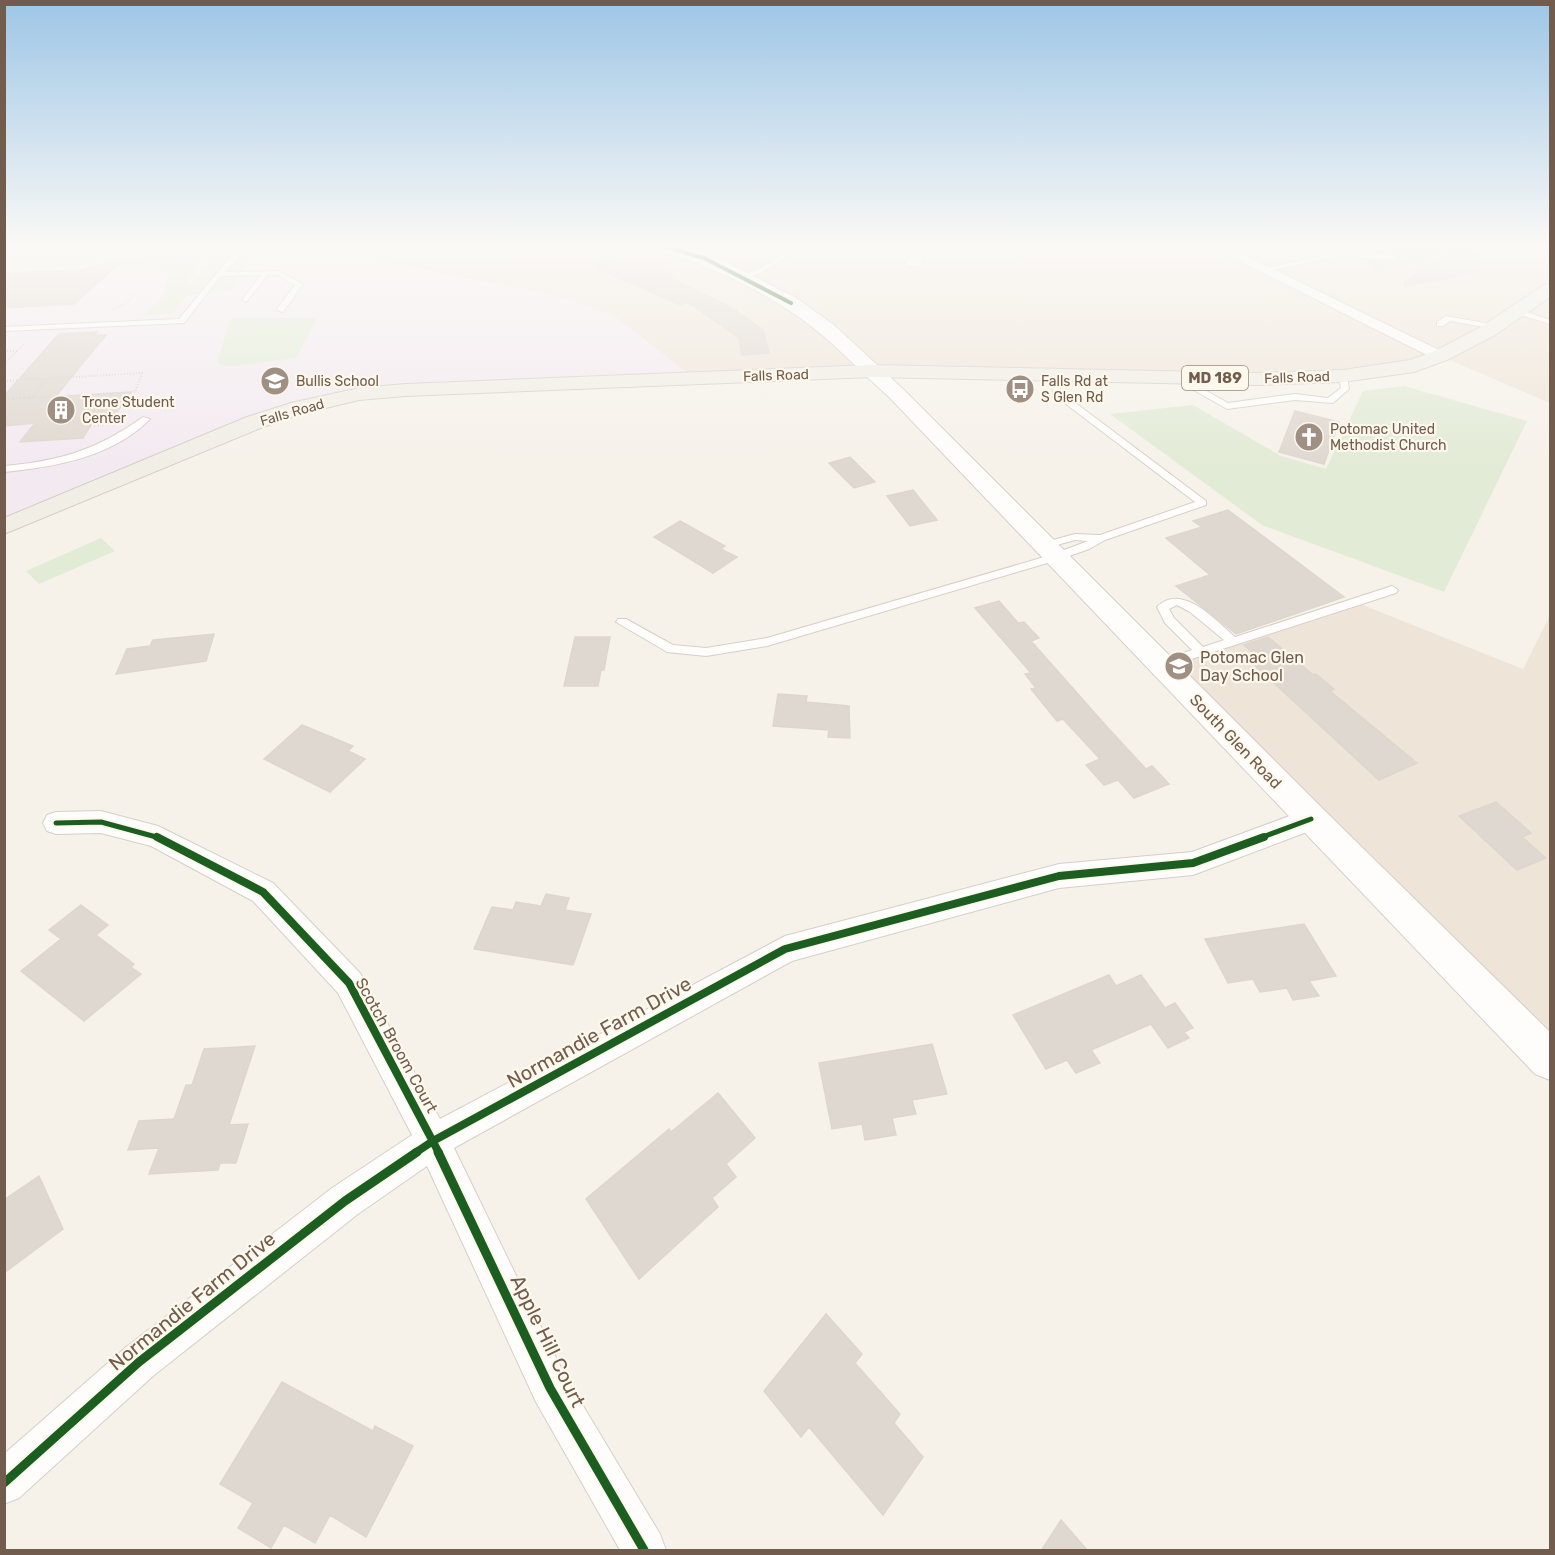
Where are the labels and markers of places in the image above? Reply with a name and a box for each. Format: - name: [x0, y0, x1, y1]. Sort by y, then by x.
- school or university icon: Bullis School: [259, 365, 291, 397]
- place label: Bullis School: [296, 373, 379, 390]
- bus stop icon: Falls Rd at S Glen Rd: [1004, 373, 1036, 405]
- place label: Falls Rd at S Glen Rd: [1041, 373, 1108, 406]
- building icon: Trone Student Center: [45, 394, 77, 426]
- place label: Trone Student Center: [82, 394, 175, 427]
- church icon: Potomac United Methodist Church: [1293, 421, 1325, 453]
- place label: Potomac United Methodist Church: [1330, 421, 1446, 454]
- place label: Potomac Glen Day School: [1200, 648, 1304, 685]
- school or university icon: Potomac Glen Day School: [1163, 650, 1195, 682]

